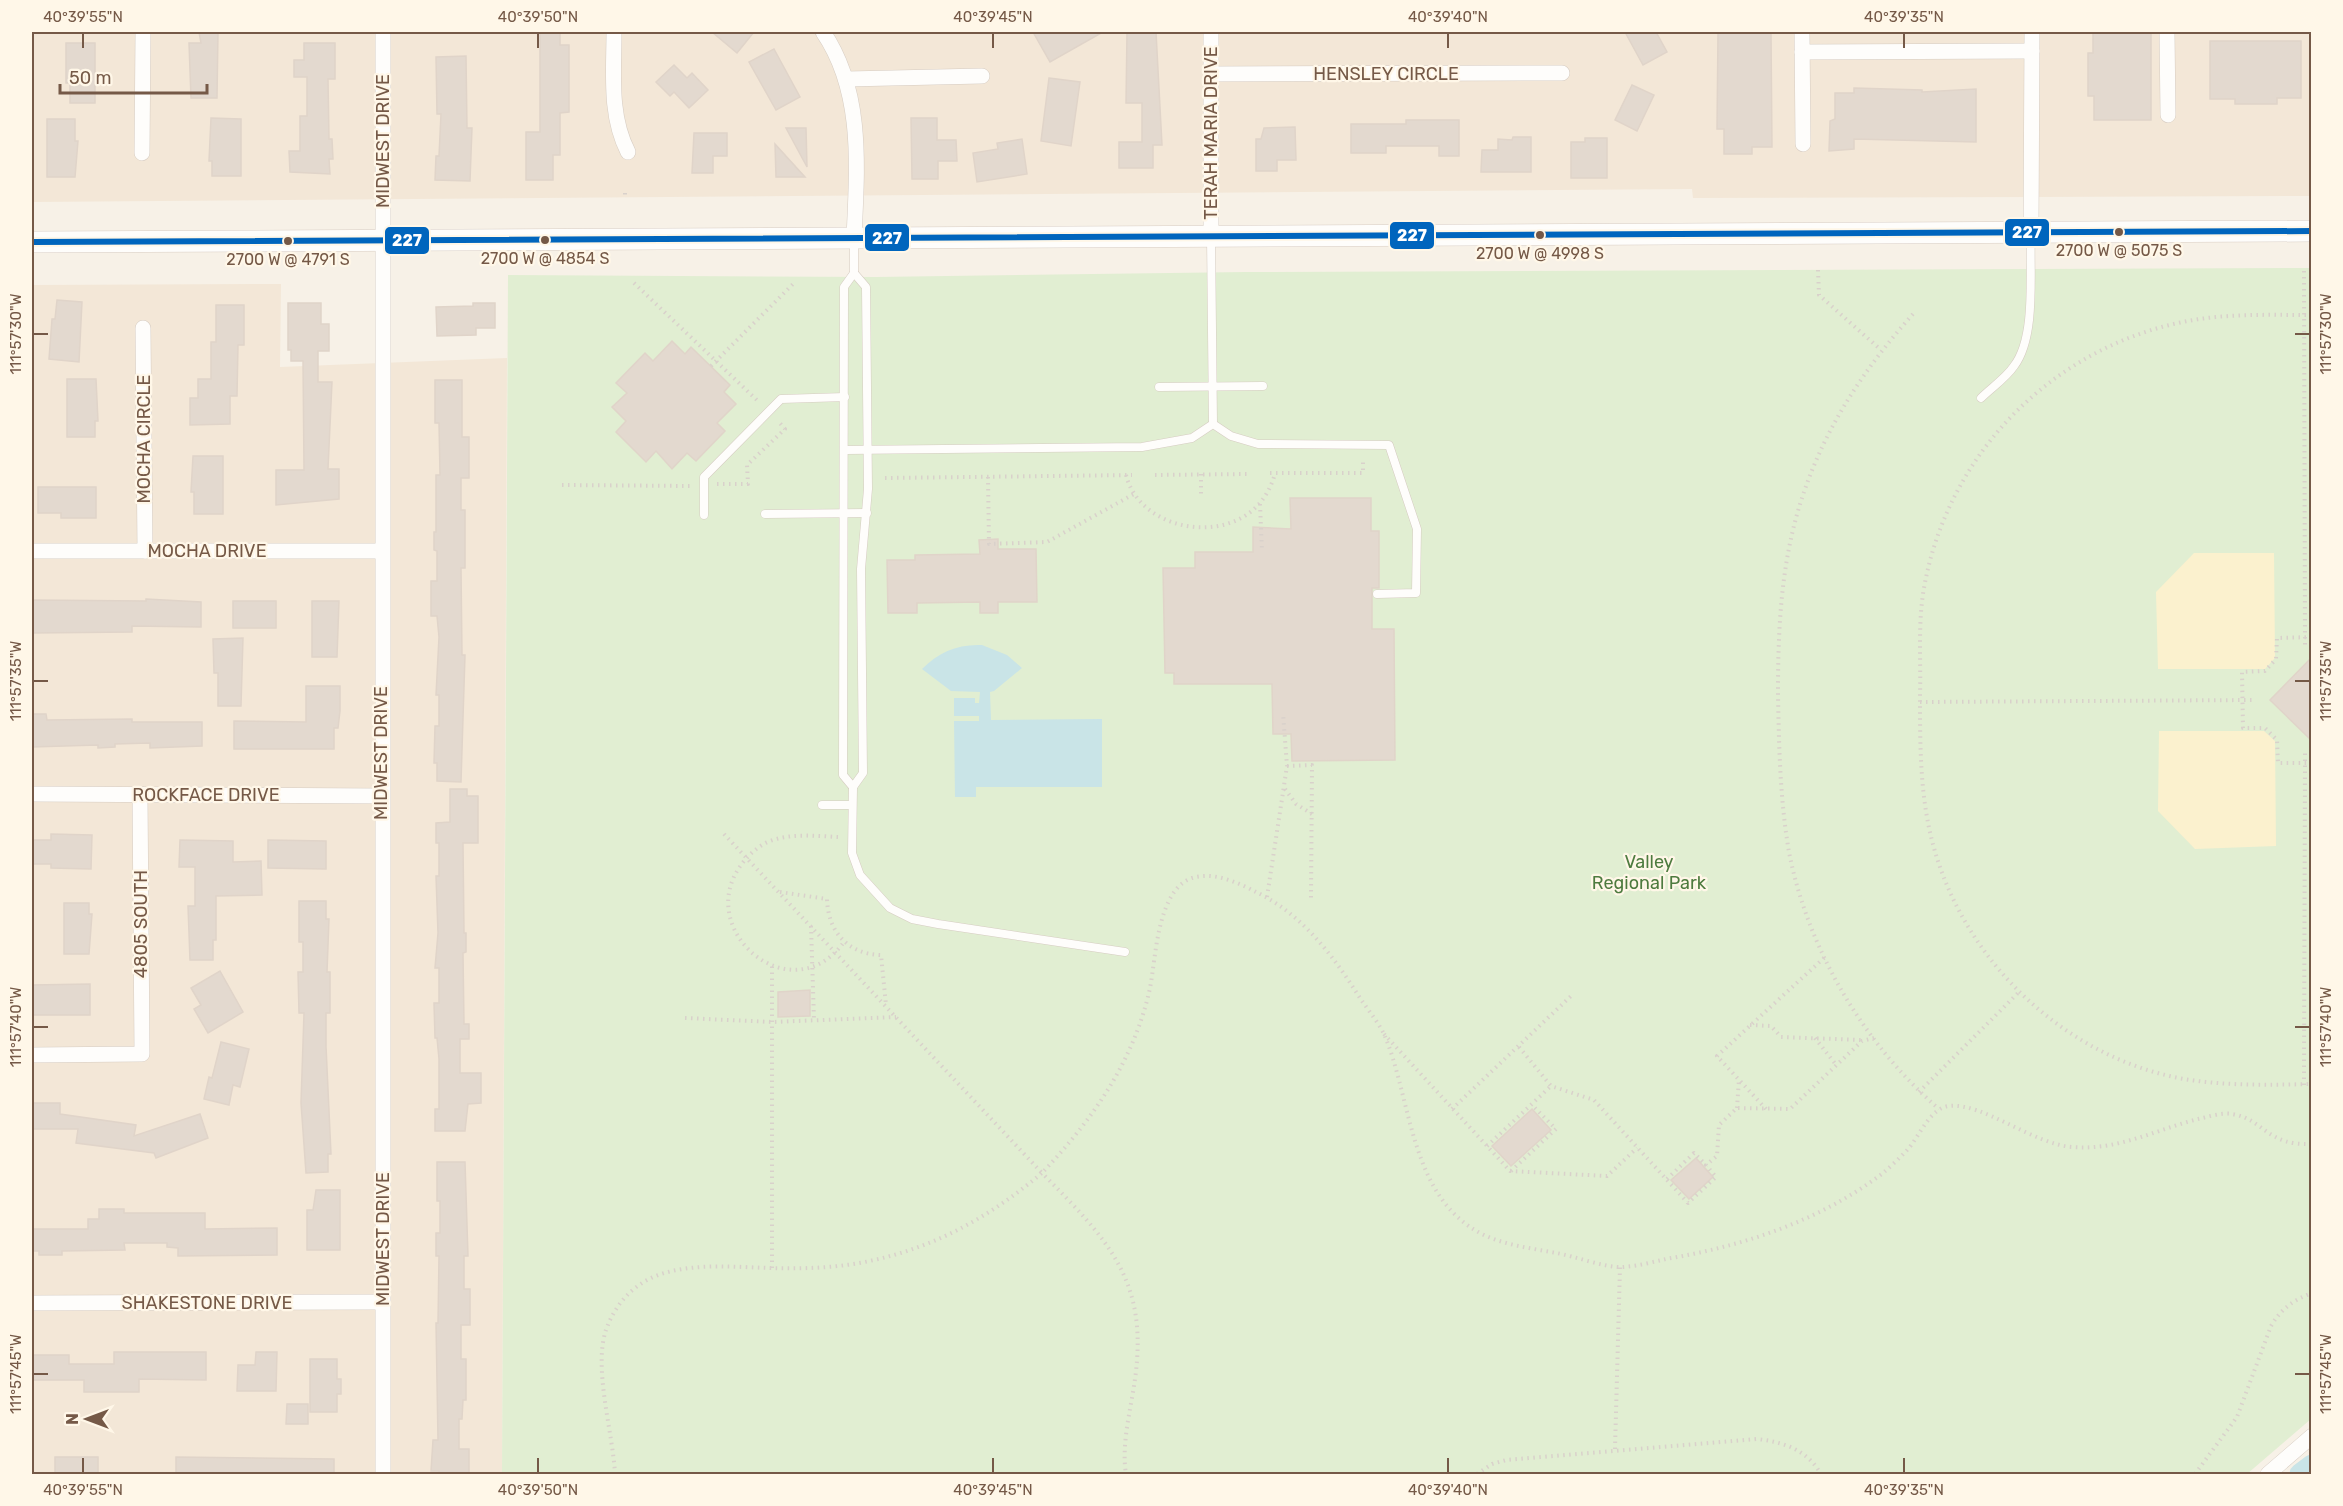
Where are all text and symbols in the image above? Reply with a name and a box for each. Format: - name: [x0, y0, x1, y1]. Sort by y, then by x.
- text: 40°39'55"N: [43, 8, 123, 26]
- text: 40°39'50"N: [498, 8, 578, 26]
- text: 40°39'45"N: [953, 8, 1033, 26]
- text: 40°39'40"N: [1408, 8, 1488, 26]
- text: 40°39'35"N: [1864, 8, 1944, 26]
- street label: TERAH MARIA DRIVE: [1200, 46, 1222, 220]
- scale bar: [60, 57, 207, 95]
- street label: HENSLEY CIRCLE: [1313, 63, 1459, 85]
- text: 50 m: [69, 67, 112, 89]
- street label: MIDWEST DRIVE: [372, 74, 394, 208]
- line badge: 227: [2004, 218, 2050, 247]
- line badge: 227: [1389, 221, 1435, 250]
- line badge: 227: [864, 223, 910, 252]
- text: 227: [2012, 223, 2042, 242]
- line badge: 227: [384, 226, 430, 255]
- text: 227: [1397, 226, 1427, 245]
- marker: 2700 W @ 5075 S: [2113, 226, 2125, 238]
- text: 227: [872, 229, 902, 248]
- marker: 2700 W @ 4998 S: [1534, 229, 1546, 241]
- text: 227: [392, 231, 422, 250]
- marker: 2700 W @ 4854 S: [539, 234, 551, 246]
- marker: 2700 W @ 4791 S: [282, 235, 294, 247]
- place label: 2700 W @ 5075 S: [2056, 241, 2182, 260]
- place label: 2700 W @ 4998 S: [1476, 244, 1604, 263]
- place label: 2700 W @ 4854 S: [481, 249, 609, 268]
- place label: 2700 W @ 4791 S: [226, 250, 350, 269]
- text: 111°57'30"W: [7, 293, 25, 375]
- text: 111°57'30"W: [2317, 293, 2335, 375]
- street label: MOCHA CIRCLE: [133, 374, 155, 504]
- street label: MOCHA DRIVE: [147, 540, 267, 562]
- text: 111°57'35"W: [7, 641, 25, 721]
- text: 111°57'35"W: [2317, 641, 2335, 721]
- street label: MIDWEST DRIVE: [370, 686, 392, 820]
- street label: ROCKFACE DRIVE: [132, 784, 280, 806]
- park label: Valley Regional Park: [1592, 851, 1707, 894]
- street label: 4805 SOUTH: [130, 870, 152, 978]
- text: 111°57'40"W: [7, 987, 25, 1067]
- text: 111°57'40"W: [2317, 987, 2335, 1067]
- street label: MIDWEST DRIVE: [372, 1172, 394, 1306]
- street label: SHAKESTONE DRIVE: [122, 1292, 292, 1314]
- text: 111°57'45"W: [7, 1334, 25, 1414]
- text: 111°57'45"W: [2317, 1334, 2335, 1414]
- north arrow: [57, 1389, 117, 1449]
- text: N: [63, 1413, 82, 1425]
- text: 40°39'55"N: [43, 1481, 123, 1499]
- text: 40°39'50"N: [498, 1481, 578, 1499]
- text: 40°39'45"N: [953, 1481, 1033, 1499]
- text: 40°39'40"N: [1408, 1481, 1488, 1499]
- text: 40°39'35"N: [1864, 1481, 1944, 1499]

